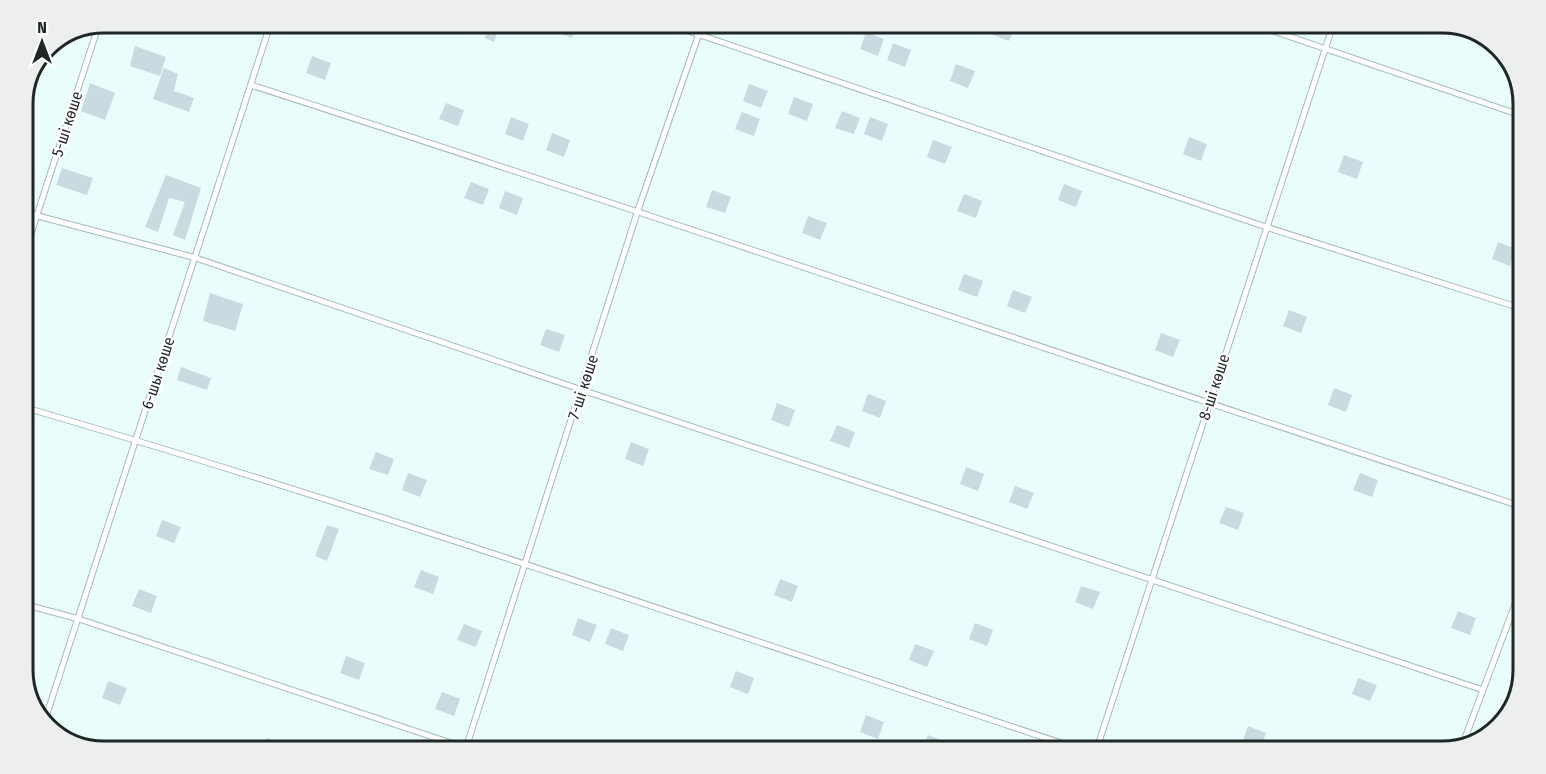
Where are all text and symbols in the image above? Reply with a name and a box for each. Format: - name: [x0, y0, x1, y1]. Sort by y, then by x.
- north arrow: [12, 12, 72, 72]
- text: N: [37, 18, 47, 37]
- street label: 5-ші көше: [48, 89, 87, 159]
- street label: 6-шы көше: [137, 334, 179, 412]
- street label: 7-ші көше: [564, 352, 602, 422]
- street label: 8-ші көше: [1194, 352, 1234, 422]

